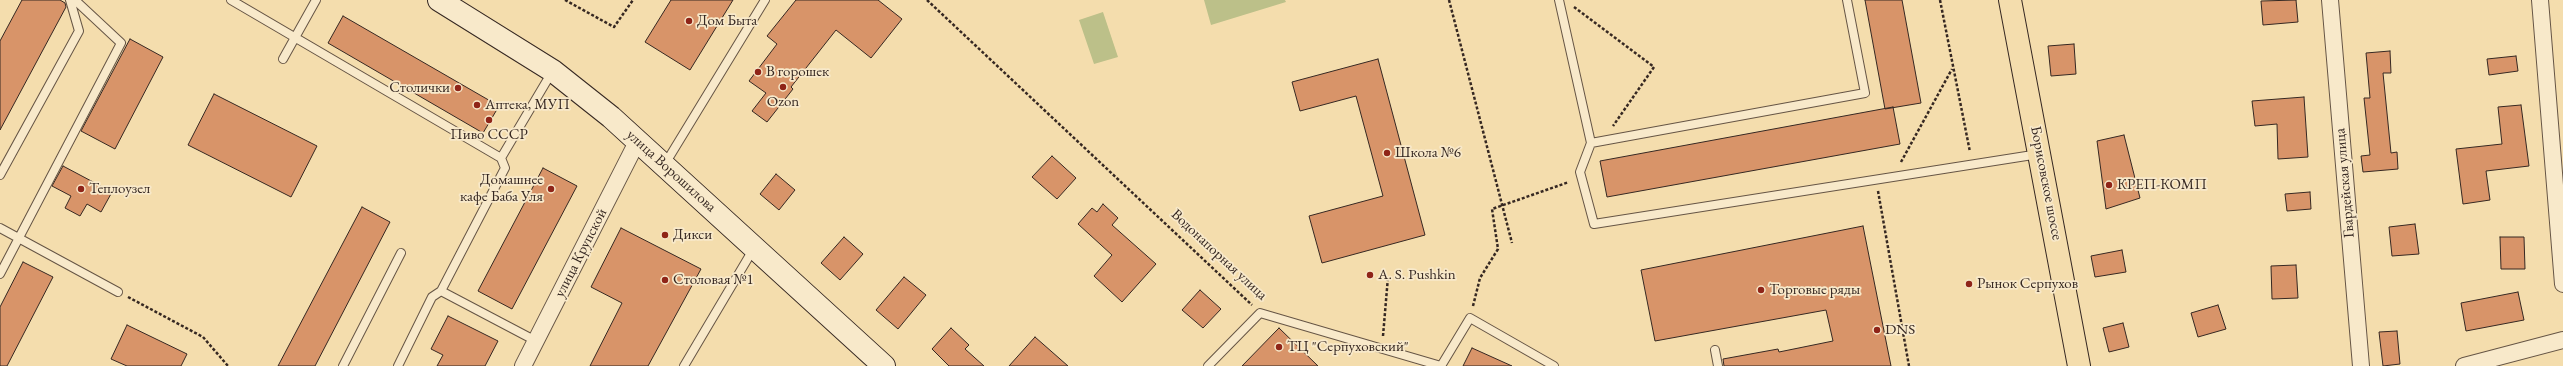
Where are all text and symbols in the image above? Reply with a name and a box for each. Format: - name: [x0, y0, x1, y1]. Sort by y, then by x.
- place label: Дом Быта: [697, 12, 757, 30]
- marker: Дом Быта: [684, 16, 694, 26]
- place label: В горошек: [766, 63, 829, 81]
- marker: В горошек: [753, 67, 763, 77]
- place label: Столички: [389, 79, 450, 97]
- marker: Ozon: [778, 82, 788, 92]
- marker: Столички: [453, 83, 463, 93]
- place label: Ozon: [767, 93, 799, 111]
- place label: Аптека, МУП: [485, 96, 570, 114]
- marker: Аптека, МУП: [472, 100, 482, 110]
- marker: Пиво СССР: [484, 115, 494, 125]
- street label: Борисовское шоссе: [2026, 124, 2066, 242]
- place label: Пиво СССР: [450, 126, 528, 144]
- street label: улица Ворошилова: [622, 126, 720, 216]
- street label: Гвардейская улица: [2331, 127, 2359, 239]
- place label: Школа №6: [1395, 144, 1461, 162]
- marker: Школа №6: [1382, 148, 1392, 158]
- place label: Домашнее кафе Баба Уля: [460, 171, 543, 206]
- place label: КРЕП-КОМП: [2117, 176, 2207, 194]
- place label: Теплоузел: [89, 180, 150, 198]
- marker: КРЕП-КОМП: [2104, 180, 2114, 190]
- marker: Теплоузел: [76, 184, 86, 194]
- marker: Домашнее кафе Баба Уля: [546, 184, 556, 194]
- street label: улица Крупской: [551, 205, 611, 301]
- street label: Водонапорная улица: [1167, 206, 1271, 304]
- place label: Дикси: [673, 226, 712, 244]
- marker: Дикси: [660, 230, 670, 240]
- place label: A. S. Pushkin: [1378, 266, 1456, 284]
- marker: A. S. Pushkin: [1365, 270, 1375, 280]
- place label: Столовая №1: [673, 271, 754, 289]
- marker: Столовая №1: [660, 275, 670, 285]
- place label: Рынок Серпухов: [1977, 275, 2078, 293]
- marker: Рынок Серпухов: [1964, 279, 1974, 289]
- place label: Торговые ряды: [1769, 281, 1860, 299]
- marker: Торговые ряды: [1756, 285, 1766, 295]
- place label: DNS: [1885, 321, 1915, 339]
- marker: DNS: [1872, 325, 1882, 335]
- place label: ТЦ "Серпуховский": [1287, 338, 1409, 356]
- marker: ТЦ "Серпуховский": [1274, 342, 1284, 352]

